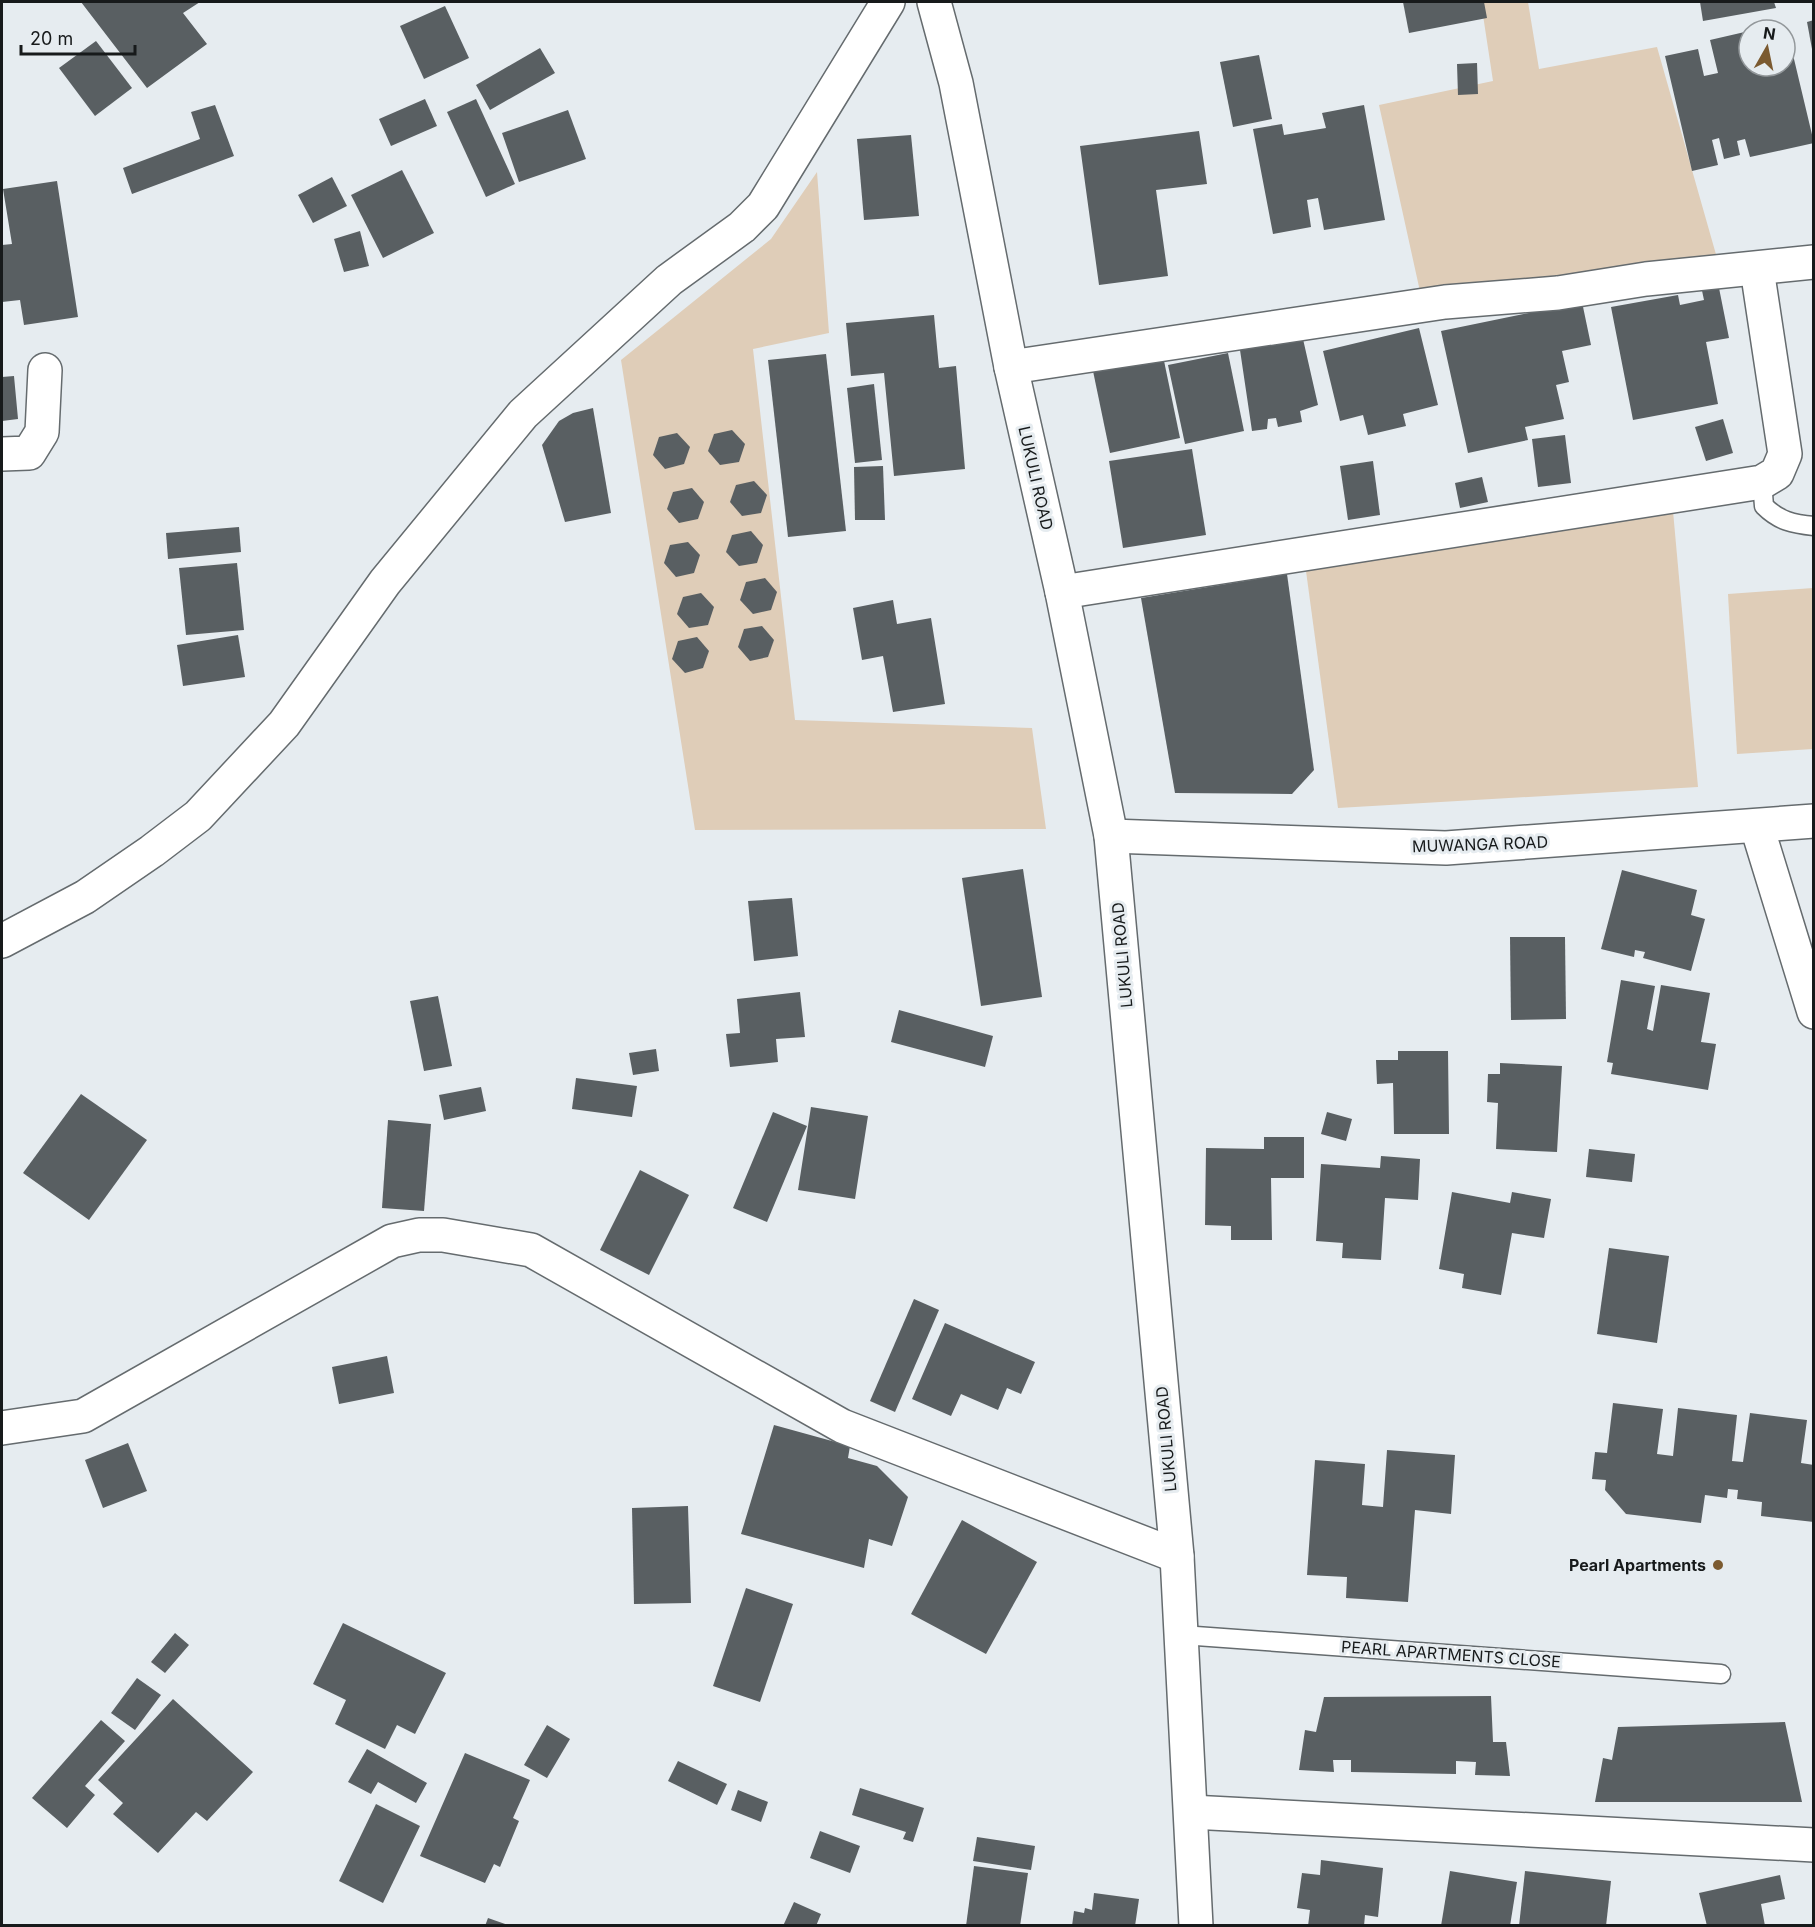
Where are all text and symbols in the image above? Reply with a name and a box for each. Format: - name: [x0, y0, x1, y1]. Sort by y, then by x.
- scale bar: [21, 18, 135, 56]
- north arrow: [1737, 18, 1797, 78]
- text: N: [1762, 22, 1777, 44]
- text: 20 m: [30, 28, 73, 49]
- street label: LUKULI ROAD: [1014, 424, 1058, 532]
- street label: MUWANGA ROAD: [1412, 832, 1548, 856]
- street label: LUKULI ROAD: [1107, 901, 1137, 1009]
- street label: LUKULI ROAD: [1151, 1385, 1181, 1493]
- place label: Pearl Apartments: [1569, 1555, 1706, 1575]
- marker: Pearl Apartments: [1711, 1558, 1725, 1572]
- street label: PEARL APARTMENTS CLOSE: [1341, 1636, 1561, 1672]

